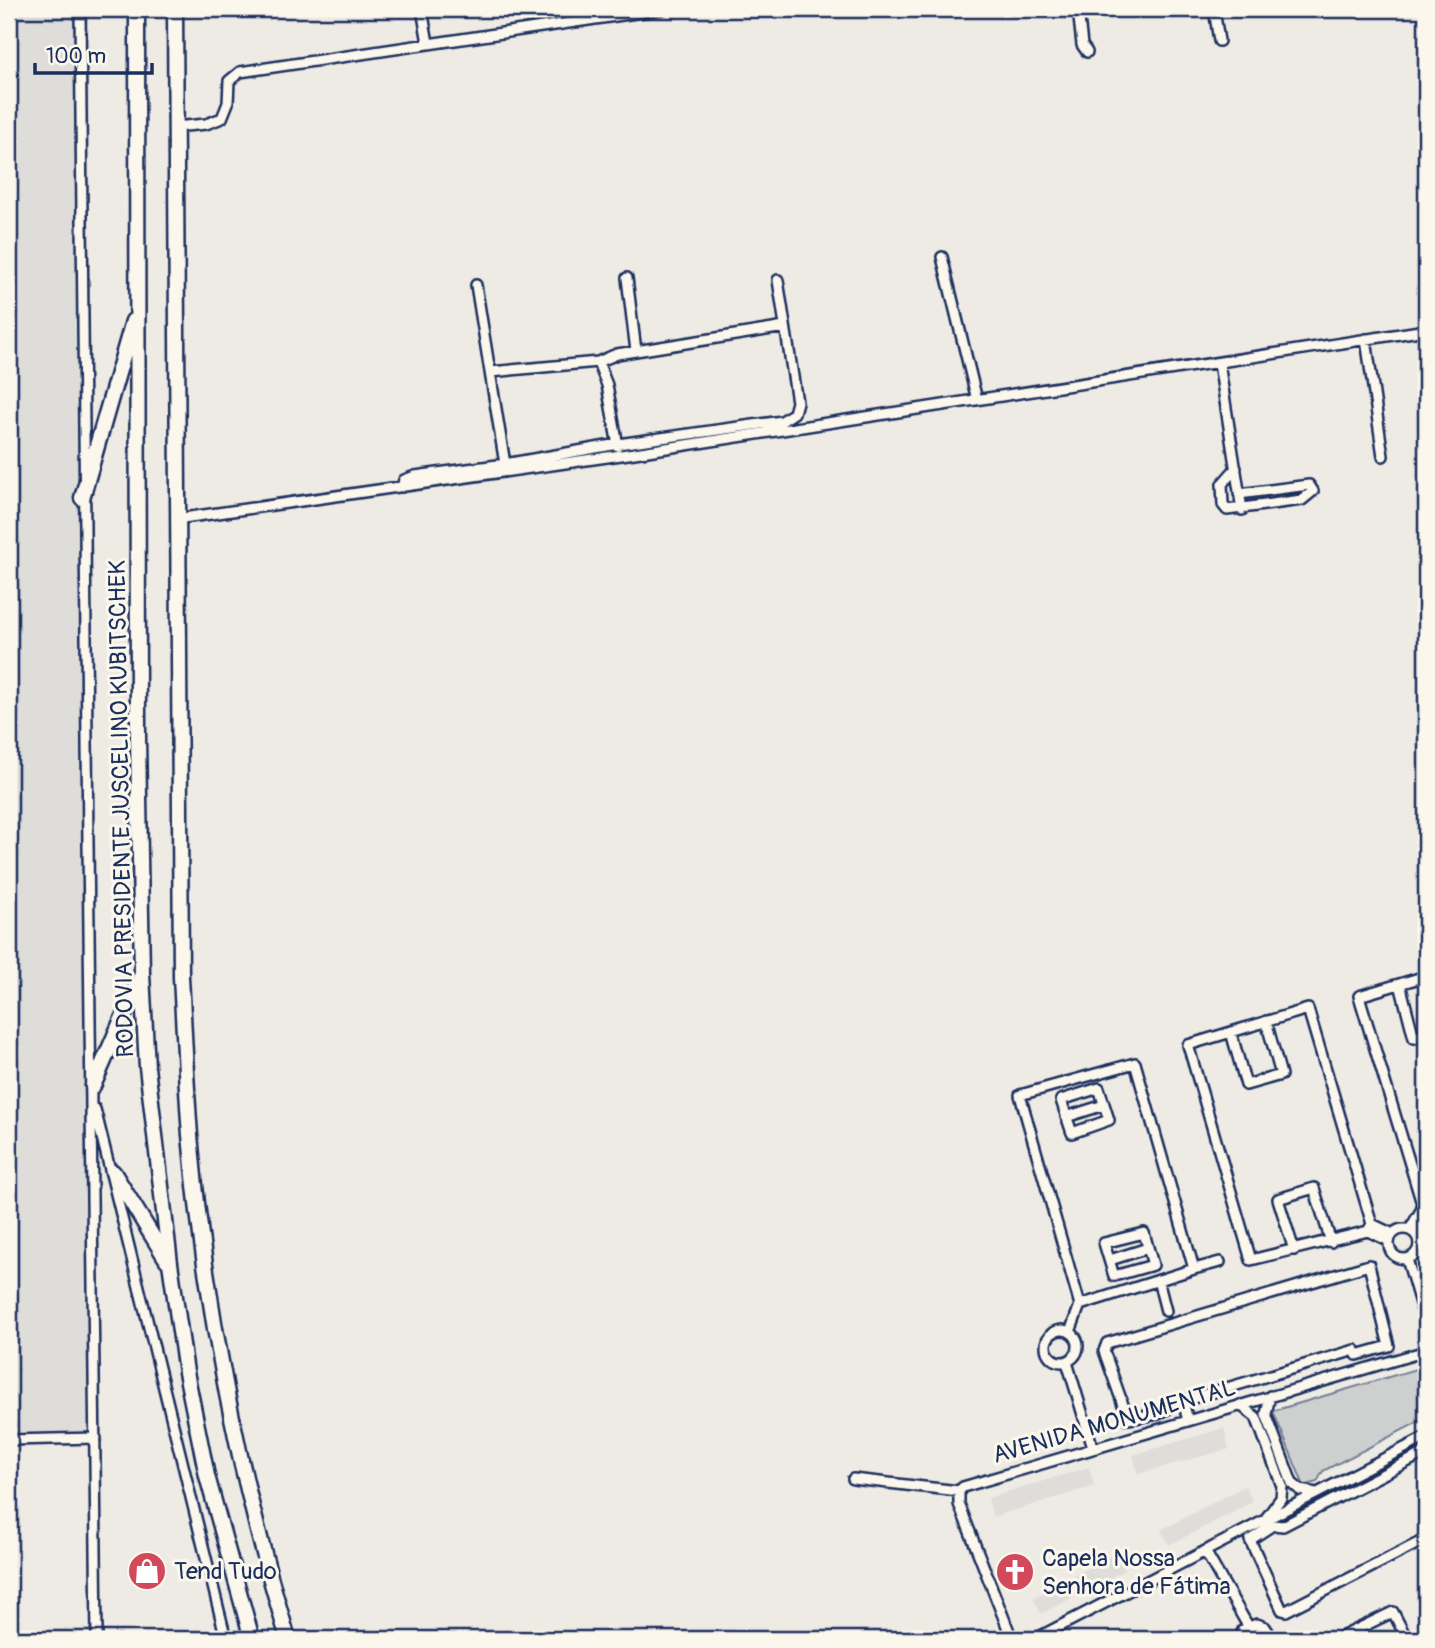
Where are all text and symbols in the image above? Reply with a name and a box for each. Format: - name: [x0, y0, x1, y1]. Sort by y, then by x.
- scale bar: [35, 32, 152, 76]
- text: 100 m: [46, 43, 106, 70]
- street label: RODOVIA PRESIDENTE JUSCELINO KUBITSCHEK: [103, 560, 140, 1058]
- street label: AVENIDA MONUMENTAL: [989, 1373, 1239, 1470]
- place label: Capela Nossa Senhora de Fátima: [1042, 1544, 1231, 1601]
- shop icon: Tend Tudo: [126, 1550, 168, 1592]
- church icon: Capela Nossa Senhora de Fátima: [994, 1551, 1036, 1593]
- place label: Tend Tudo: [174, 1557, 277, 1586]

